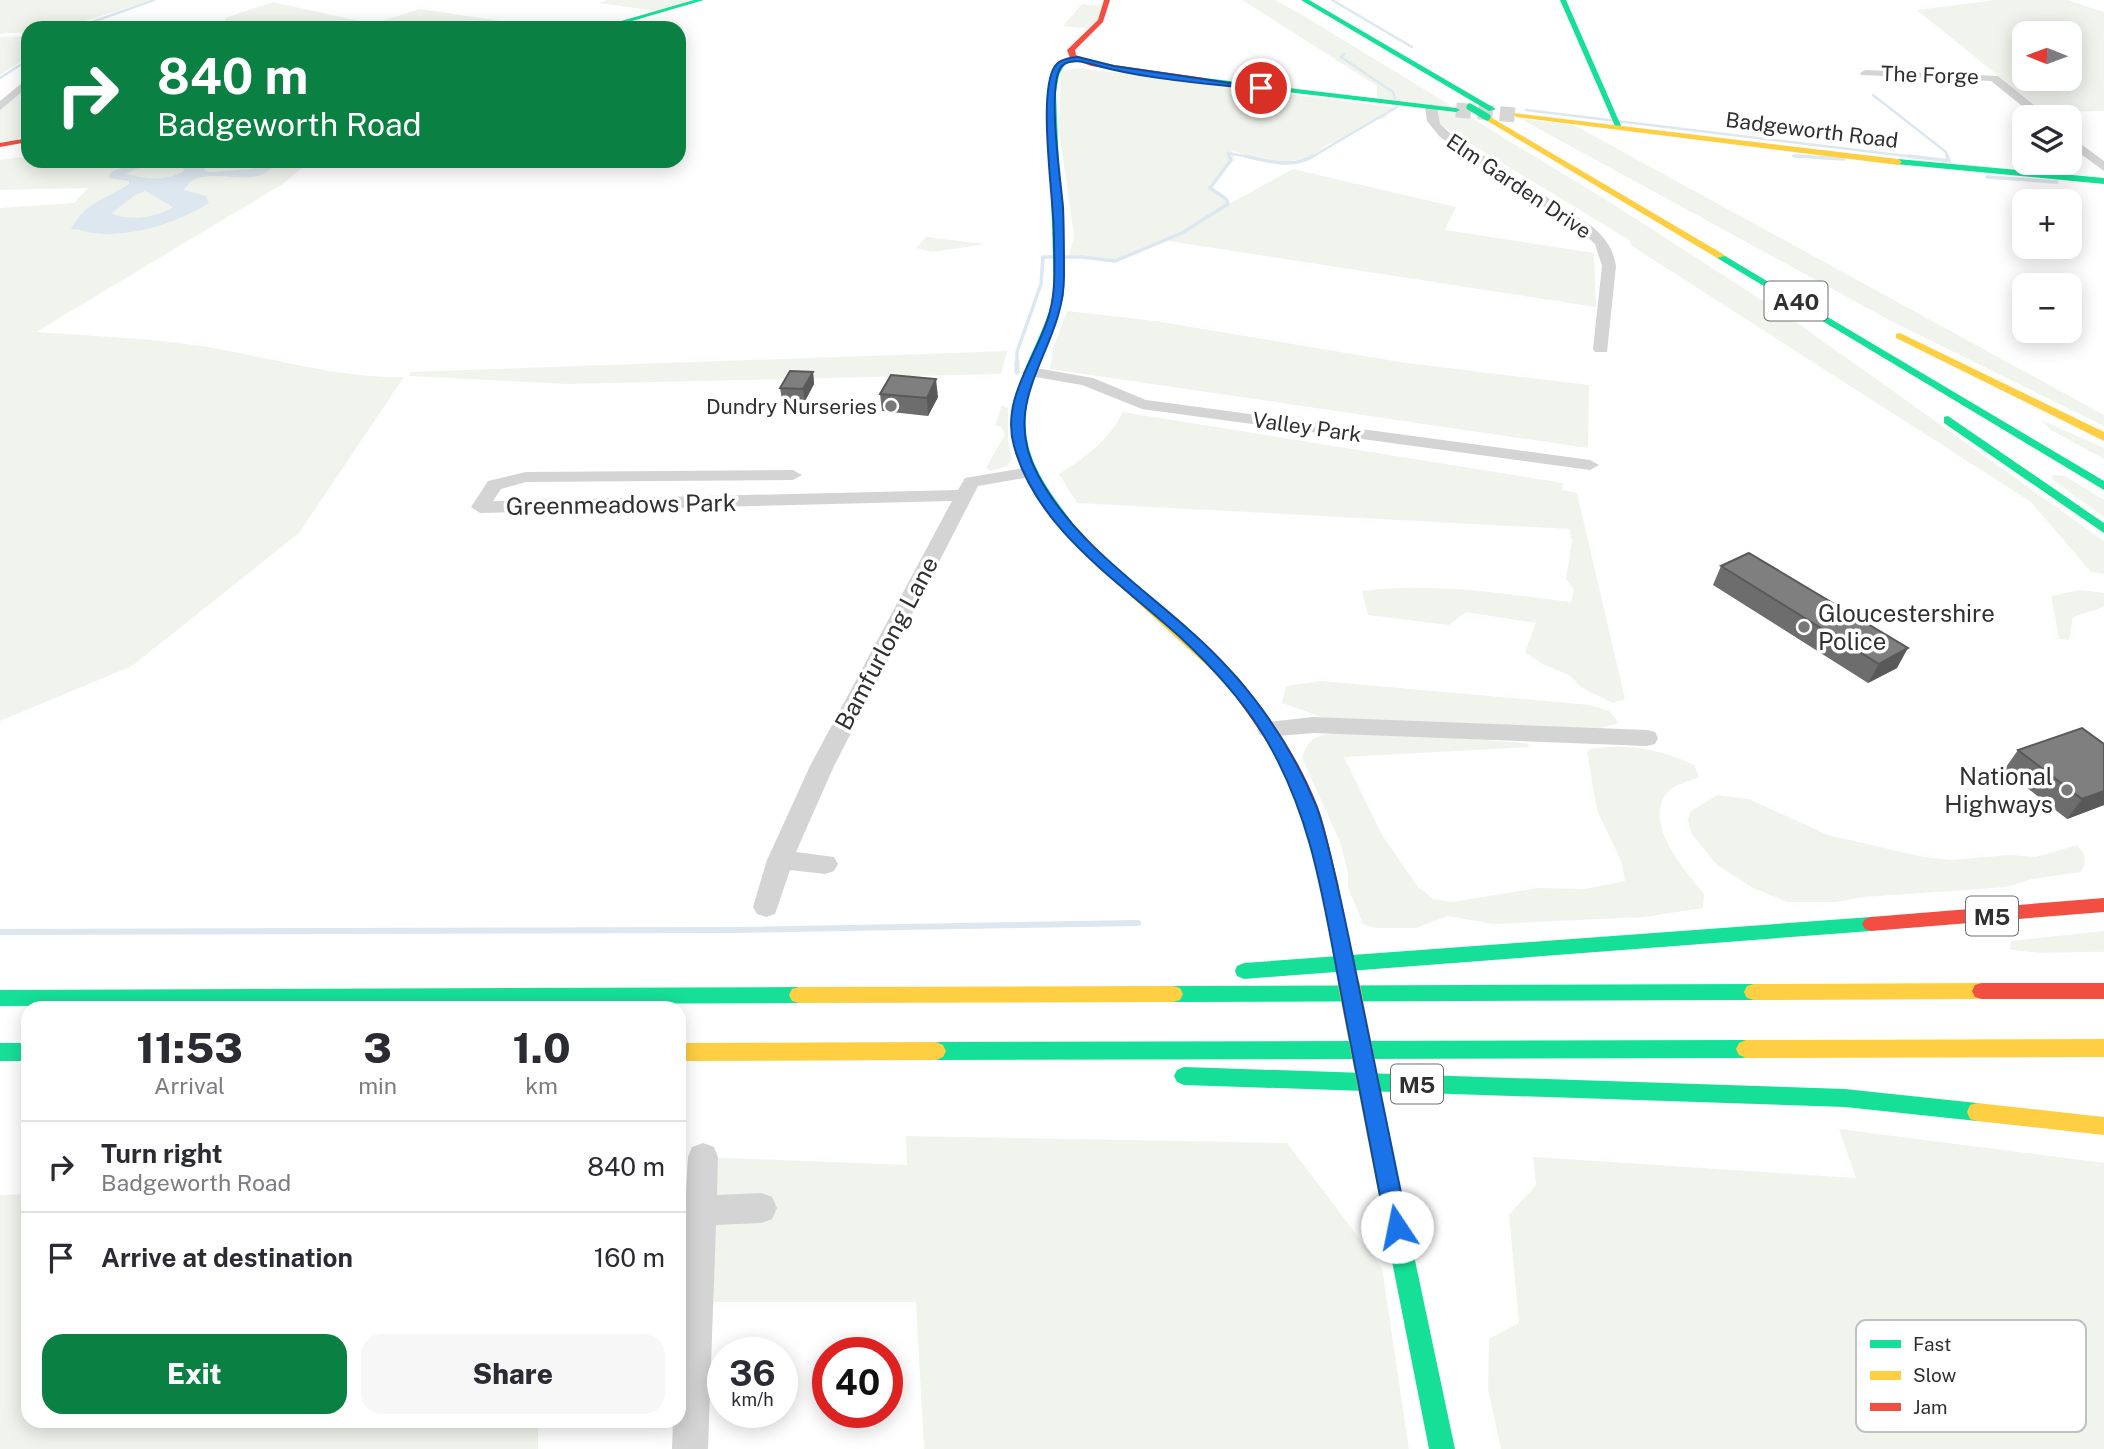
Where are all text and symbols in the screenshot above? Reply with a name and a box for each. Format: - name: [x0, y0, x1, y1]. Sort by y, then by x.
- north arrow: [2012, 21, 2082, 91]
- map controls: [2012, 21, 2082, 343]
- text: 840 m: [157, 47, 308, 105]
- icon: right: [42, 49, 133, 140]
- pin: [1231, 58, 1291, 118]
- street label: The Forge: [1881, 61, 1979, 89]
- icon: arrive: [1242, 69, 1280, 107]
- button: layers: [2012, 105, 2082, 175]
- text: Badgeworth Road: [157, 106, 422, 143]
- street label: Badgeworth Road: [1724, 107, 1900, 153]
- street label: Elm Garden Drive: [1442, 128, 1596, 244]
- button: +: [2012, 189, 2082, 259]
- button: −: [2012, 273, 2082, 343]
- road number: A40: [1764, 282, 1828, 320]
- place label: Dundry Nurseries: [706, 394, 877, 419]
- marker: Dundry Nurseries: [883, 398, 899, 414]
- street label: Valley Park: [1251, 407, 1363, 447]
- street label: Greenmeadows Park: [505, 488, 737, 520]
- street label: Bamfurlong Lane: [829, 552, 943, 734]
- place label: Gloucestershire Police: [1818, 599, 1995, 655]
- marker: Gloucestershire Police: [1796, 619, 1812, 635]
- place label: National Highways: [1944, 762, 2053, 818]
- marker: National Highways: [2059, 782, 2075, 798]
- road number: M5: [1966, 897, 2018, 936]
- text: 11:53: [136, 1023, 243, 1072]
- text: 3: [363, 1023, 392, 1072]
- text: 1.0: [512, 1023, 571, 1072]
- road number: M5: [1391, 1064, 1443, 1104]
- text: Arrival: [154, 1072, 225, 1099]
- text: min: [358, 1072, 397, 1099]
- text: km: [525, 1072, 558, 1099]
- text: Turn right: [101, 1138, 223, 1169]
- icon: right: [42, 1148, 80, 1186]
- text: 840 m: [587, 1151, 665, 1182]
- text: Badgeworth Road: [101, 1169, 291, 1196]
- position arrow: [1360, 1190, 1434, 1264]
- icon: arrive: [42, 1239, 80, 1277]
- text: Arrive at destination: [101, 1242, 353, 1273]
- text: 160 m: [594, 1242, 665, 1273]
- legend: [1856, 1320, 2086, 1432]
- text: Fast: [1913, 1333, 1951, 1355]
- button: Exit: [42, 1334, 347, 1414]
- button: Share: [361, 1334, 665, 1414]
- speed limit sign: 40: [812, 1337, 903, 1428]
- text: 36: [729, 1353, 776, 1394]
- text: Slow: [1913, 1364, 1957, 1386]
- text: km/h: [731, 1389, 774, 1410]
- text: Jam: [1913, 1396, 1947, 1418]

